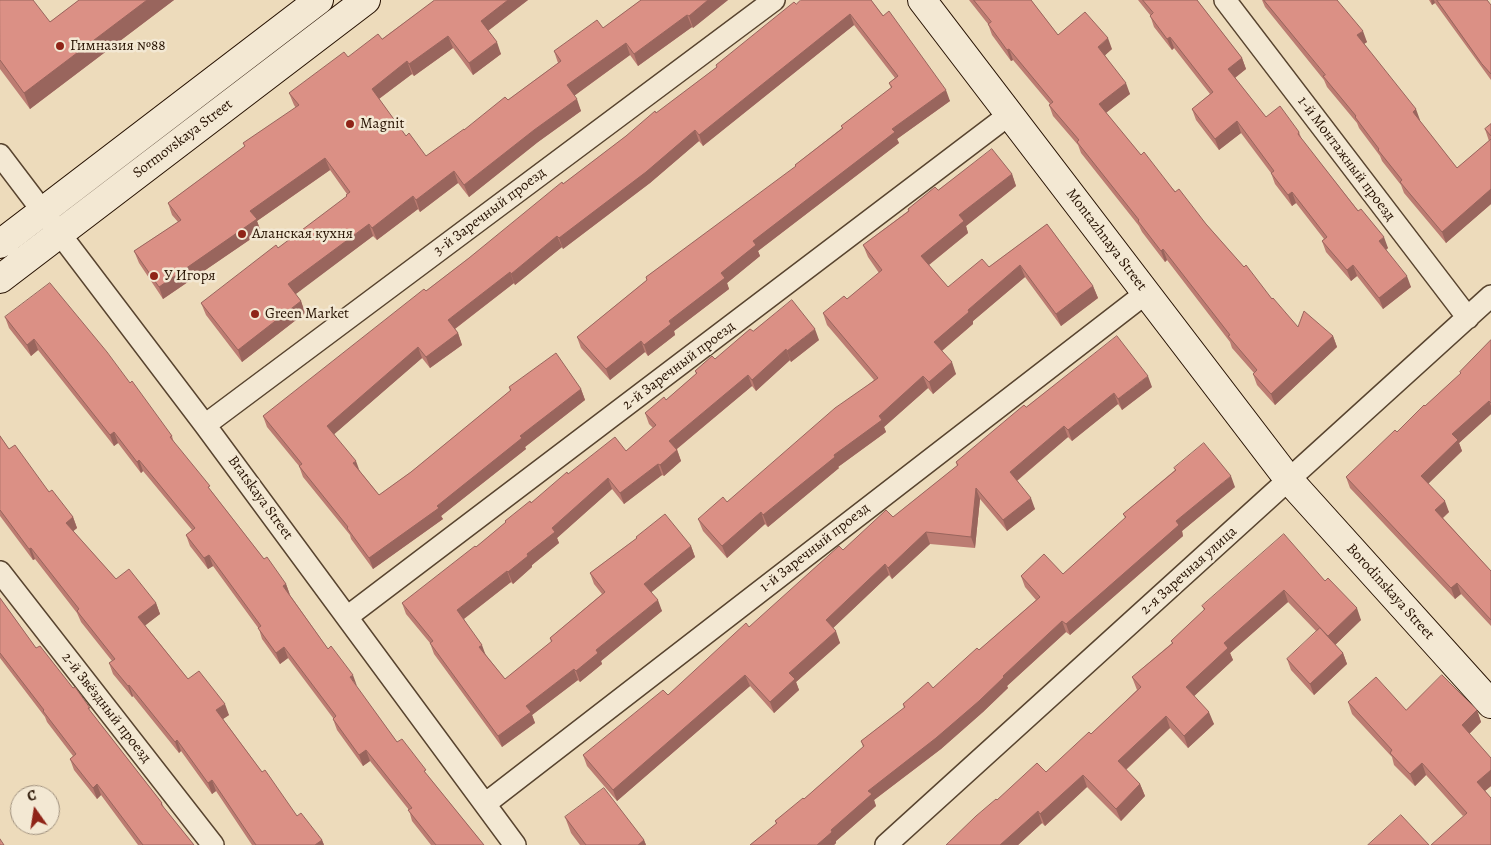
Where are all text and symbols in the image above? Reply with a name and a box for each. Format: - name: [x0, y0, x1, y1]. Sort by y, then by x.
- place label: Гимназия №88: [70, 37, 166, 55]
- marker: Гимназия №88: [54, 40, 66, 52]
- street label: 1-й Монтажный проезд: [1293, 93, 1399, 225]
- street label: Sormovskaya Street: [129, 96, 237, 182]
- place label: Magnit: [360, 115, 404, 133]
- marker: Magnit: [344, 118, 356, 130]
- street label: 3-й Заречный проезд: [430, 164, 550, 260]
- street label: Montazhnaya Street: [1062, 185, 1150, 295]
- place label: Аланская кухня: [252, 225, 353, 243]
- marker: Аланская кухня: [236, 228, 248, 240]
- place label: У Игоря: [164, 267, 215, 285]
- marker: У Игоря: [148, 270, 160, 282]
- place label: Green Market: [265, 305, 349, 323]
- marker: Green Market: [249, 308, 261, 320]
- street label: 2-й Заречный проезд: [619, 318, 739, 414]
- street label: Bratskaya Street: [223, 452, 297, 544]
- street label: 1-й Заречный проезд: [756, 500, 874, 596]
- street label: 2-я Заречная улица: [1137, 523, 1241, 619]
- street label: Borodinskaya Street: [1342, 540, 1438, 644]
- street label: 2-й Звёздный проезд: [57, 649, 155, 767]
- north arrow: [10, 785, 60, 835]
- text: С: [25, 786, 38, 806]

